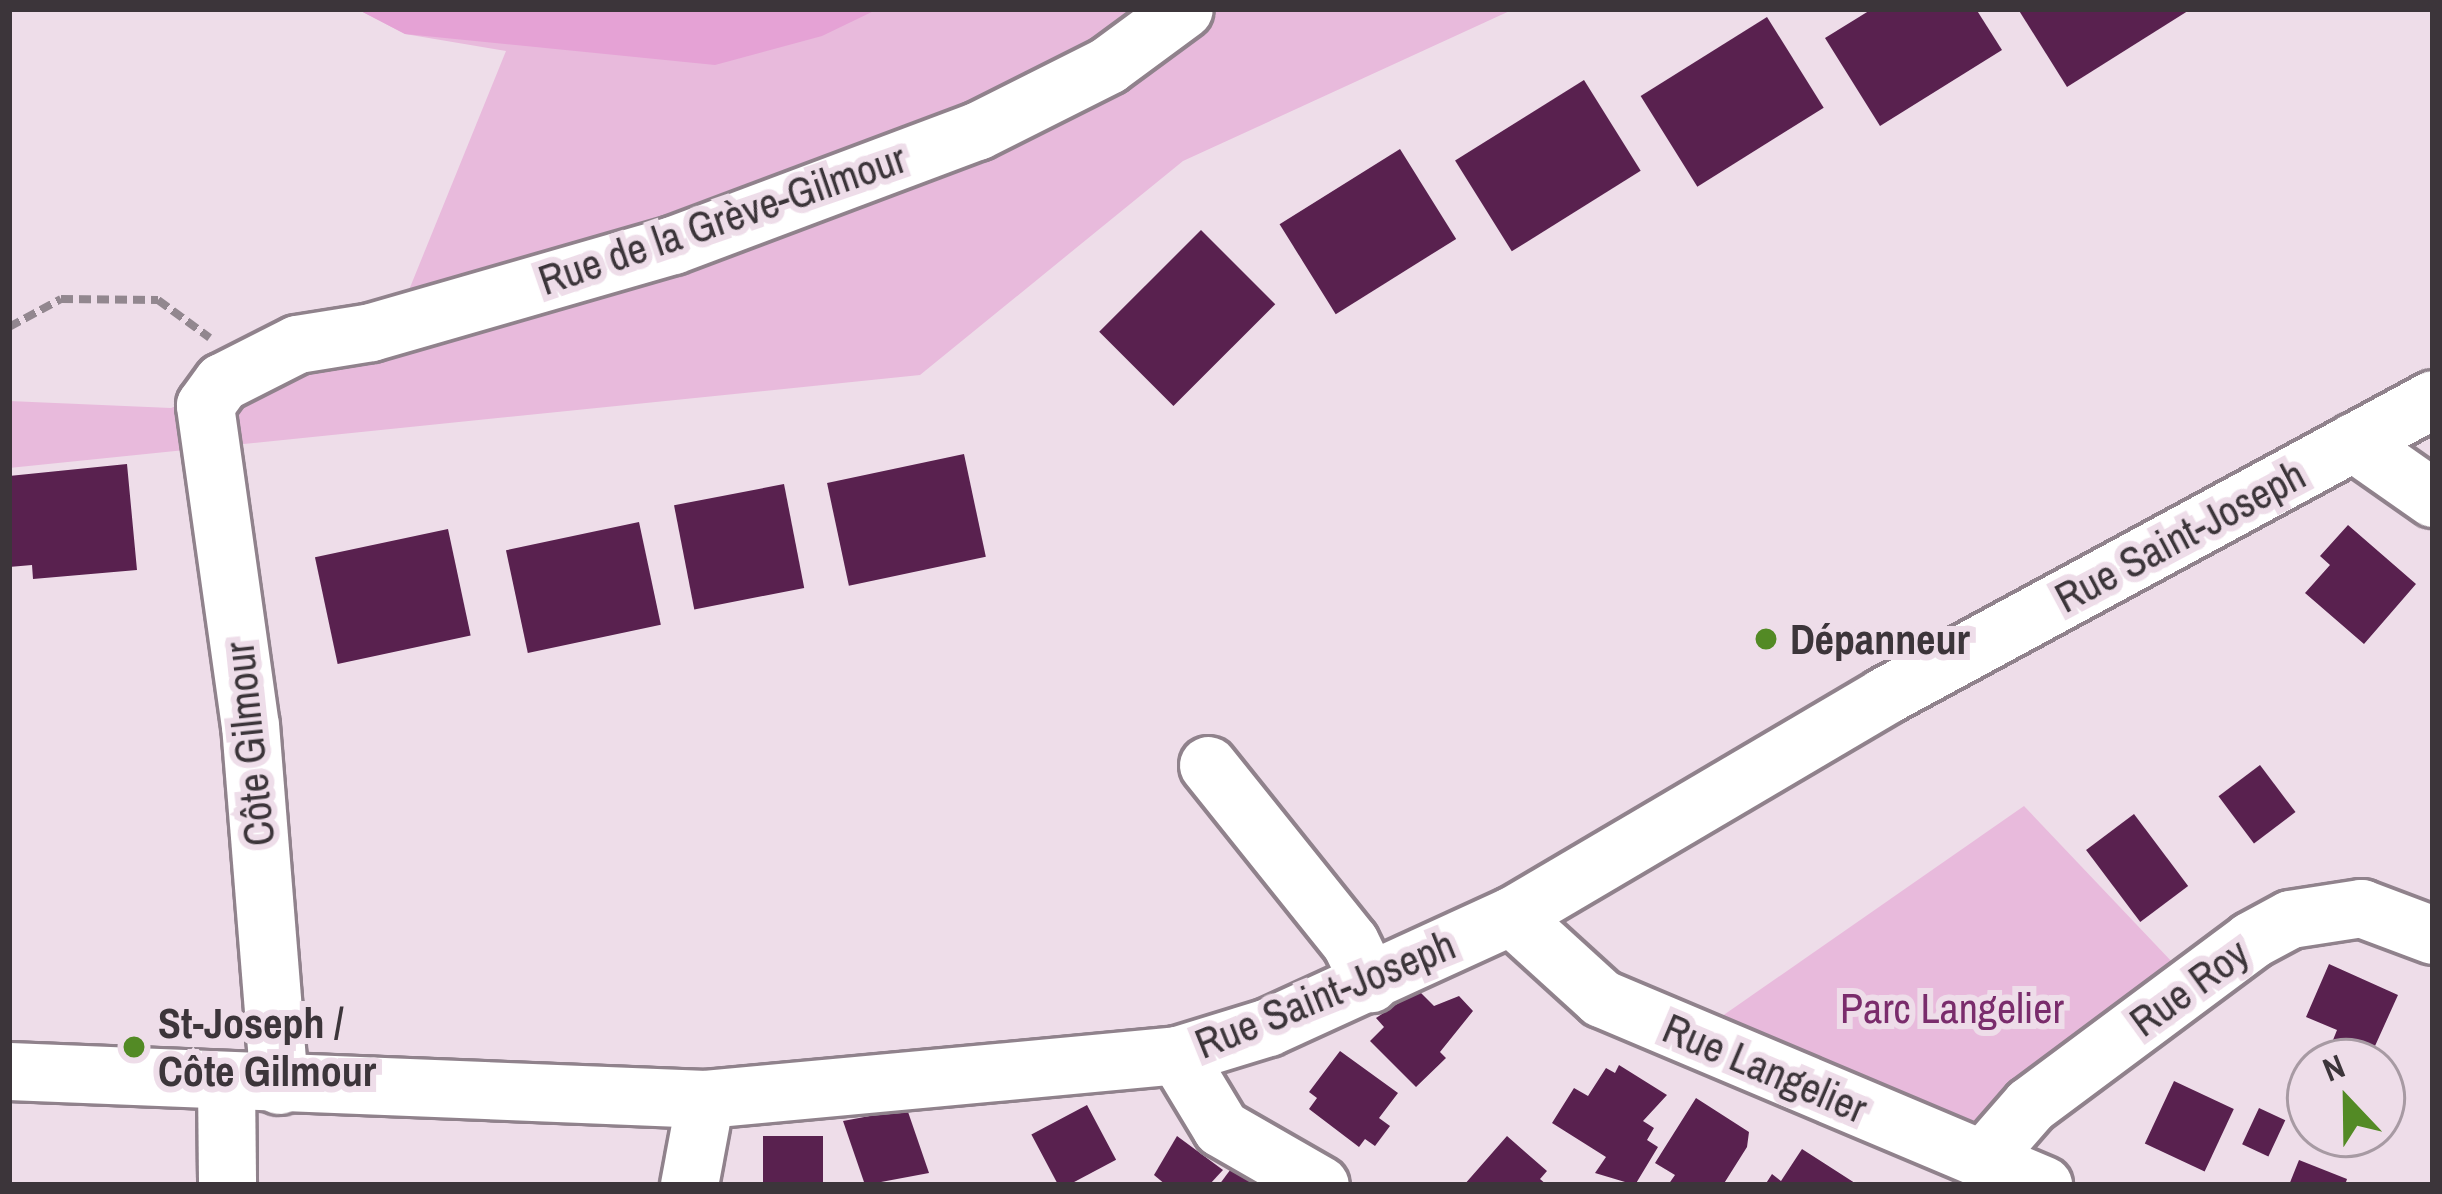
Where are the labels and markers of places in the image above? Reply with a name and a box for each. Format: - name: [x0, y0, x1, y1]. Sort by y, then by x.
- place label: Dépanneur: [1790, 614, 1970, 664]
- marker: Dépanneur: [1753, 626, 1779, 652]
- place label: St-Joseph / Côte Gilmour: [158, 998, 376, 1096]
- marker: St-Joseph / Côte Gilmour: [121, 1034, 147, 1060]

